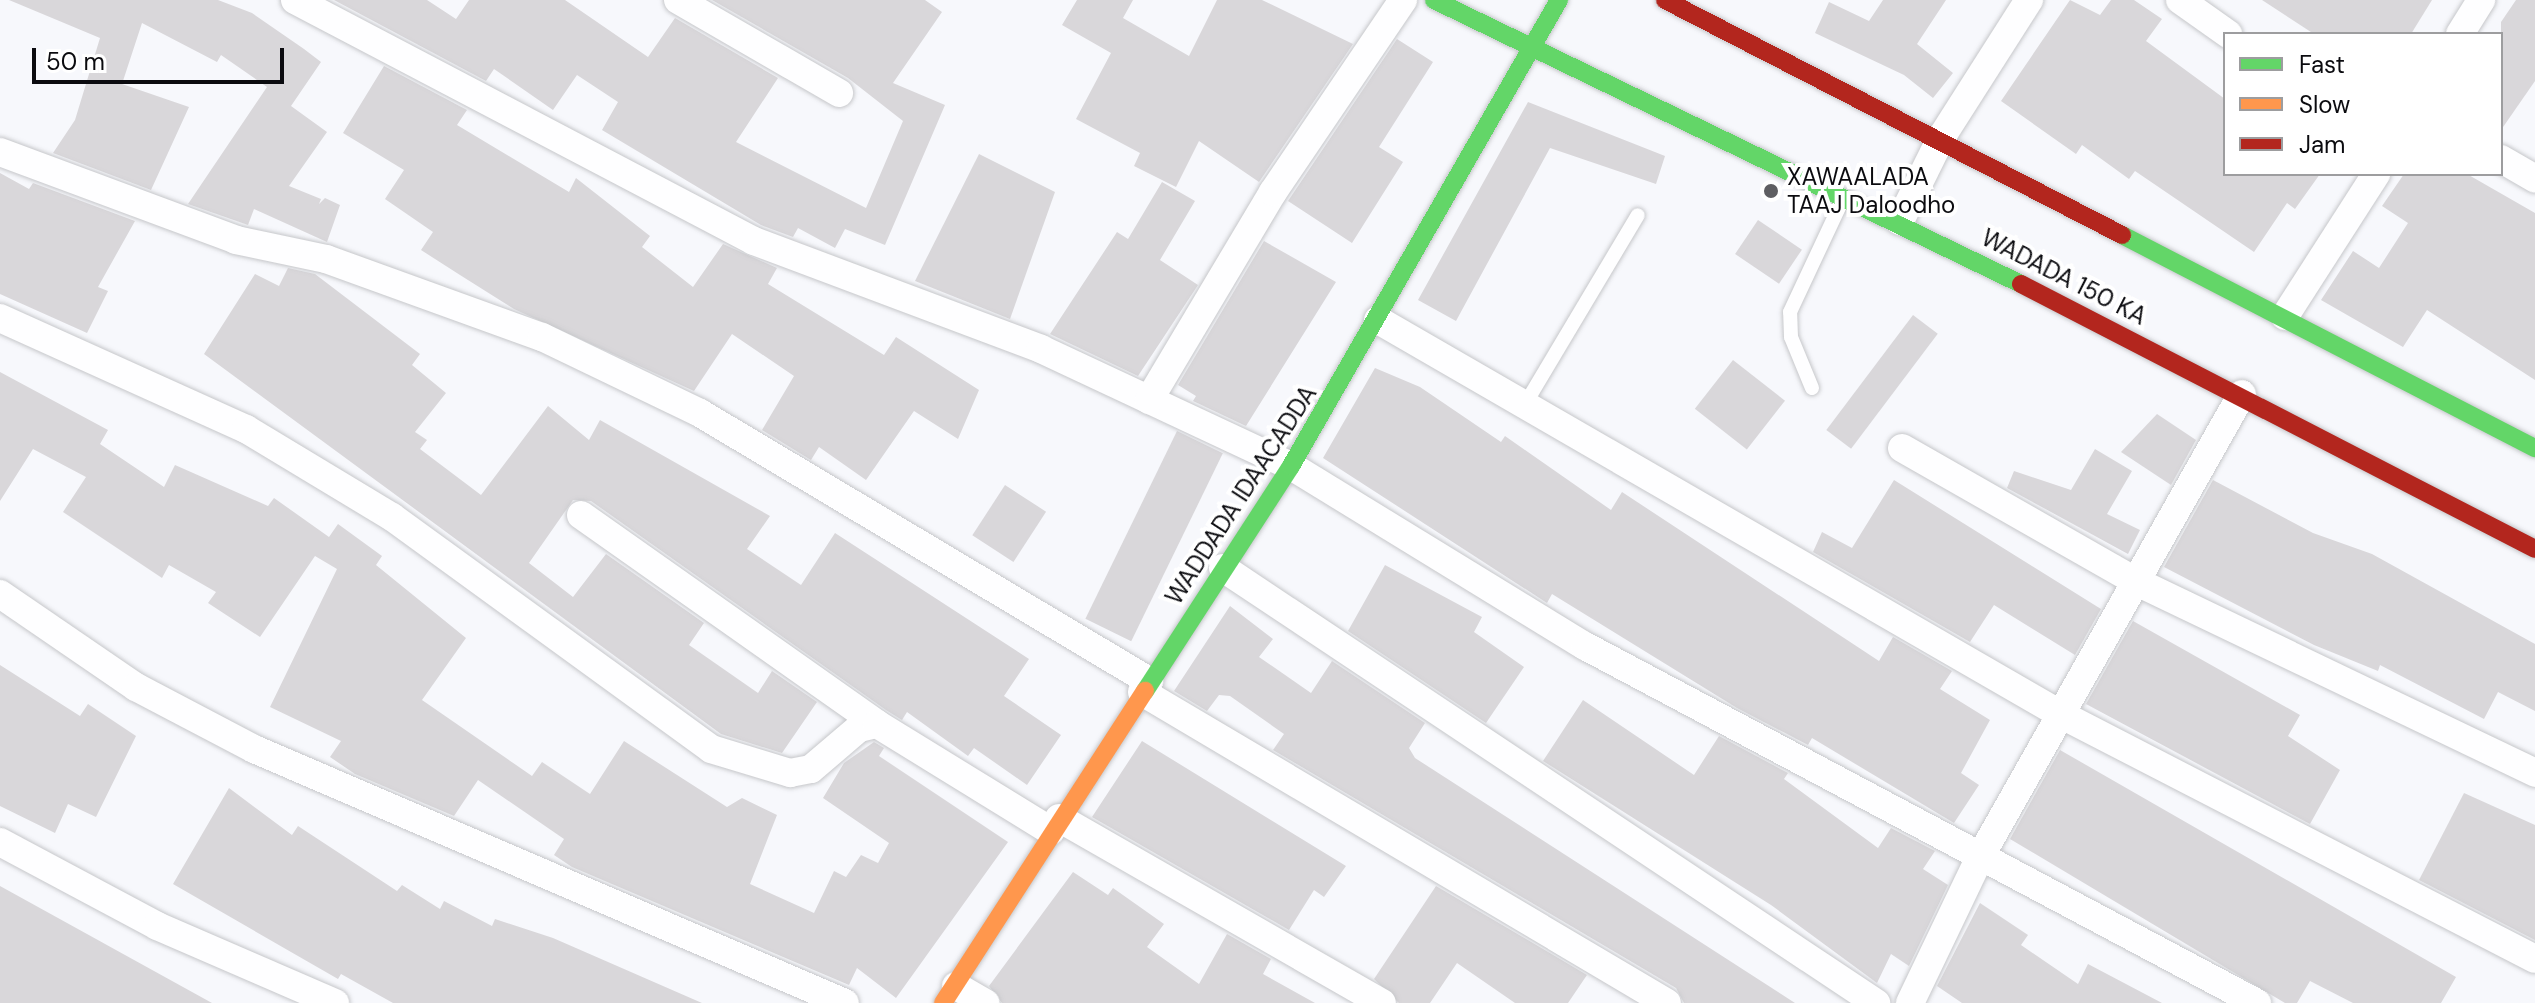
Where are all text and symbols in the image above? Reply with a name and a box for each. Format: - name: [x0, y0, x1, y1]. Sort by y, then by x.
- scale bar: [36, 32, 288, 82]
- legend: [2223, 32, 2503, 176]
- text: 50 m: [46, 46, 105, 77]
- text: Fast: [2299, 49, 2345, 80]
- text: Slow: [2299, 89, 2350, 120]
- text: Jam: [2299, 129, 2345, 160]
- place label: XAWAALADA TAAJ Daloodho: [1787, 163, 1955, 219]
- marker: XAWAALADA TAAJ Daloodho: [1762, 182, 1780, 200]
- street label: WADADA 150 KA: [1977, 223, 2151, 331]
- street label: WADDADA IDAACADDA: [1159, 380, 1323, 610]

